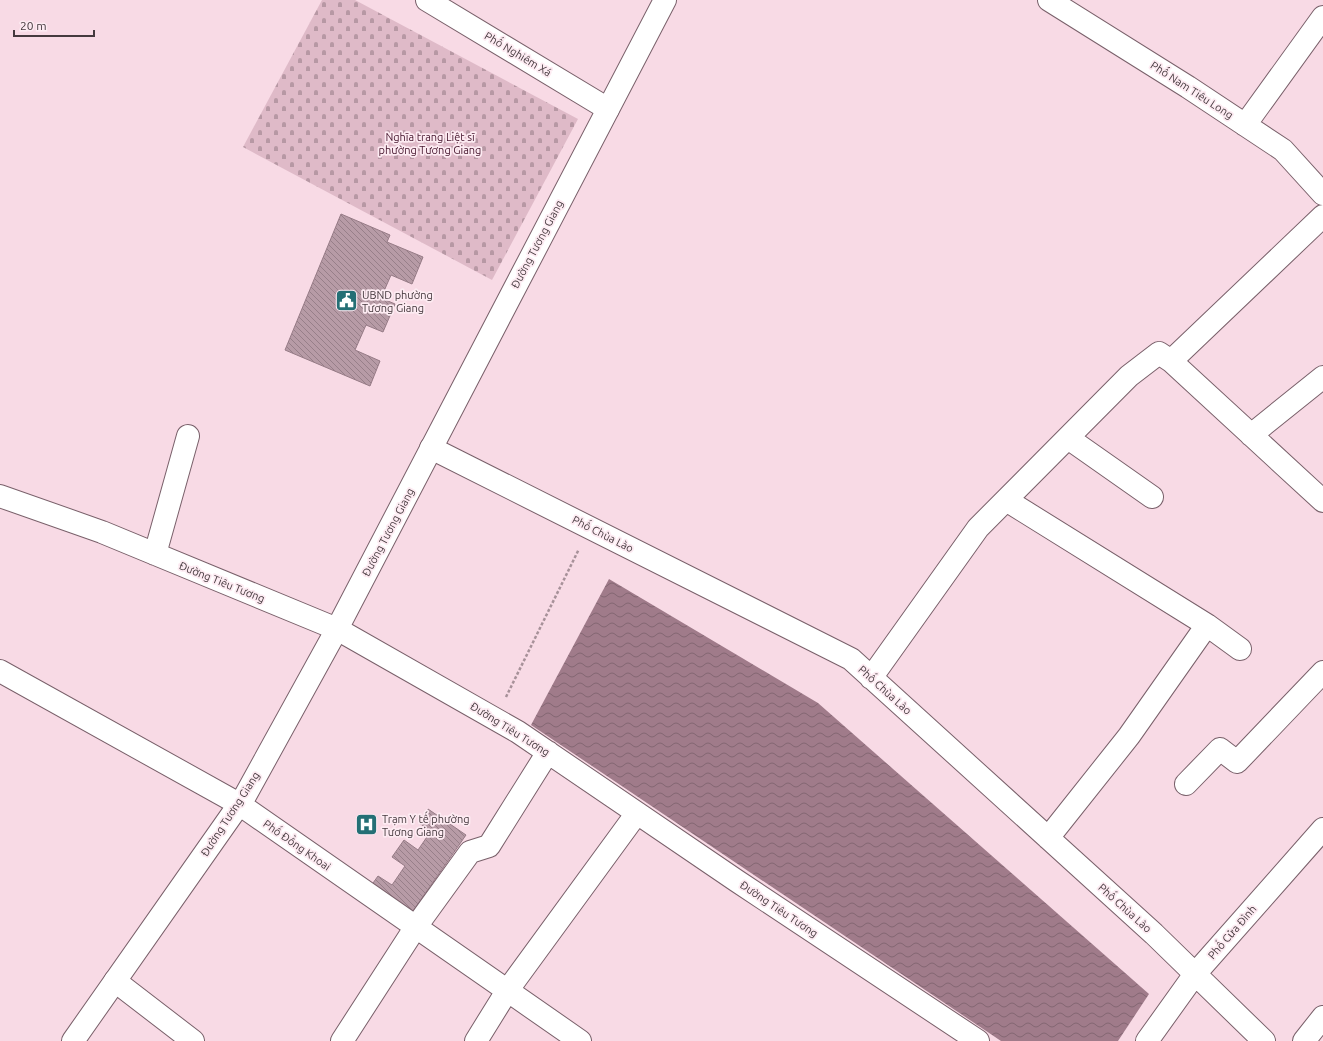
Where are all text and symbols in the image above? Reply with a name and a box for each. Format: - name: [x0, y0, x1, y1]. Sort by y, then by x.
- scale bar: [14, 12, 94, 38]
- text: 20 m: [20, 19, 47, 32]
- street label: Phố Nghiêm Xá: [483, 28, 554, 79]
- street label: Phố Nam Tiêu Long: [1149, 57, 1236, 121]
- park label: Nghĩa trang Liệt sĩ phường Tương Giang: [379, 131, 481, 156]
- street label: Đường Tương Giang: [509, 198, 565, 290]
- public building icon: UBND phường Tương Giang: [333, 288, 359, 314]
- place label: UBND phường Tương Giang: [362, 289, 433, 314]
- street label: Đường Tương Giang: [360, 486, 416, 578]
- street label: Phố Chùa Lào: [570, 512, 636, 555]
- street label: Đường Tiêu Tương: [177, 559, 267, 605]
- street label: Phố Chùa Lào: [856, 662, 915, 717]
- street label: Đường Tiêu Tương: [468, 700, 552, 758]
- street label: Đường Tương Giang: [198, 770, 262, 858]
- place label: Trạm Y tế phường Tương Giang: [382, 811, 470, 838]
- hospital icon: Trạm Y tế phường Tương Giang: [354, 812, 380, 838]
- street label: Phố Đồng Khoai: [261, 816, 334, 873]
- street label: Đường Tiêu Tương: [738, 879, 820, 939]
- street label: Phố Chùa Lào: [1096, 880, 1155, 935]
- street label: Phố Cửa Đình: [1204, 902, 1259, 961]

